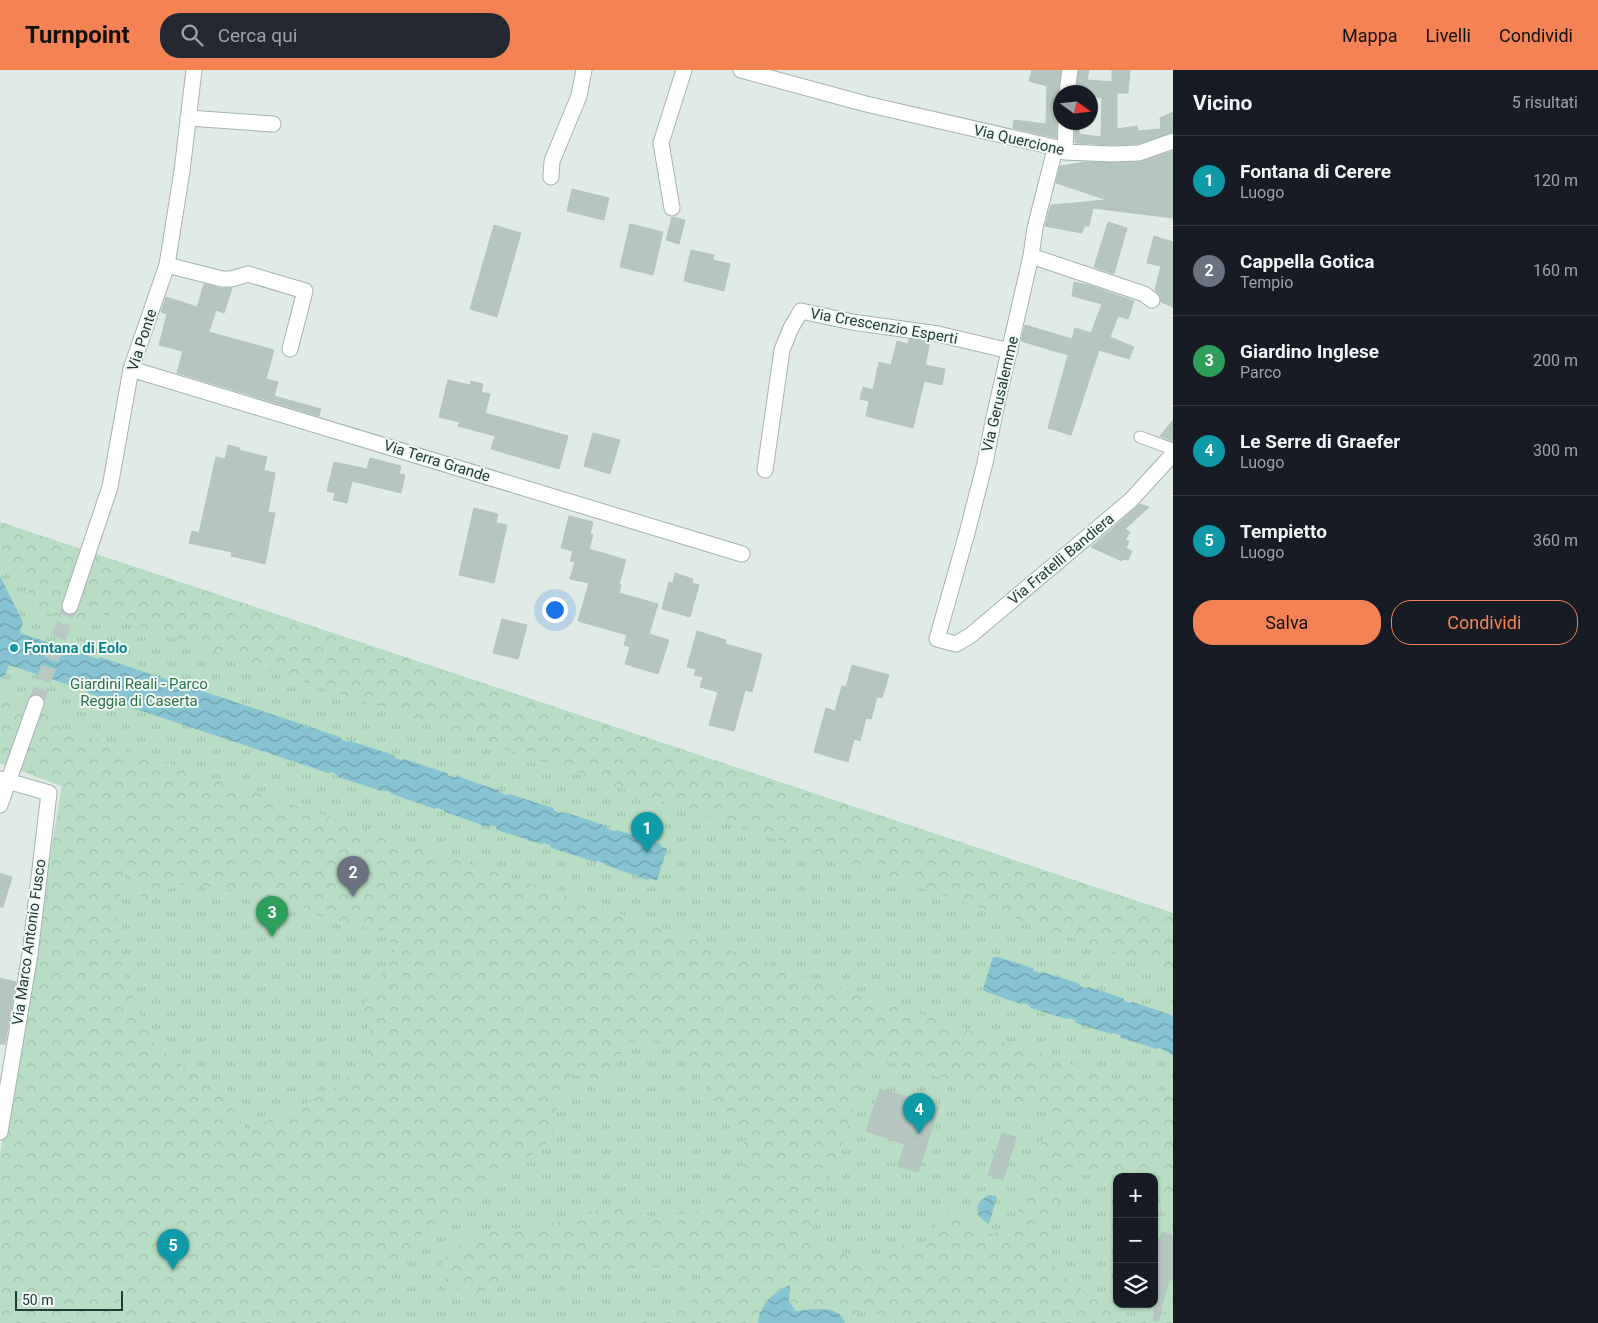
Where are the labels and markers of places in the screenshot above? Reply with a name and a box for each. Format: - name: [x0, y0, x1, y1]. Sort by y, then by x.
- place label: Fontana di Eolo: [24, 639, 128, 657]
- marker: Fontana di Eolo: [8, 642, 20, 654]
- pin: 1: [631, 812, 663, 853]
- pin: 2: [337, 856, 369, 897]
- pin: 3: [256, 896, 288, 937]
- pin: 4: [903, 1093, 935, 1134]
- pin: 5: [157, 1229, 189, 1270]

